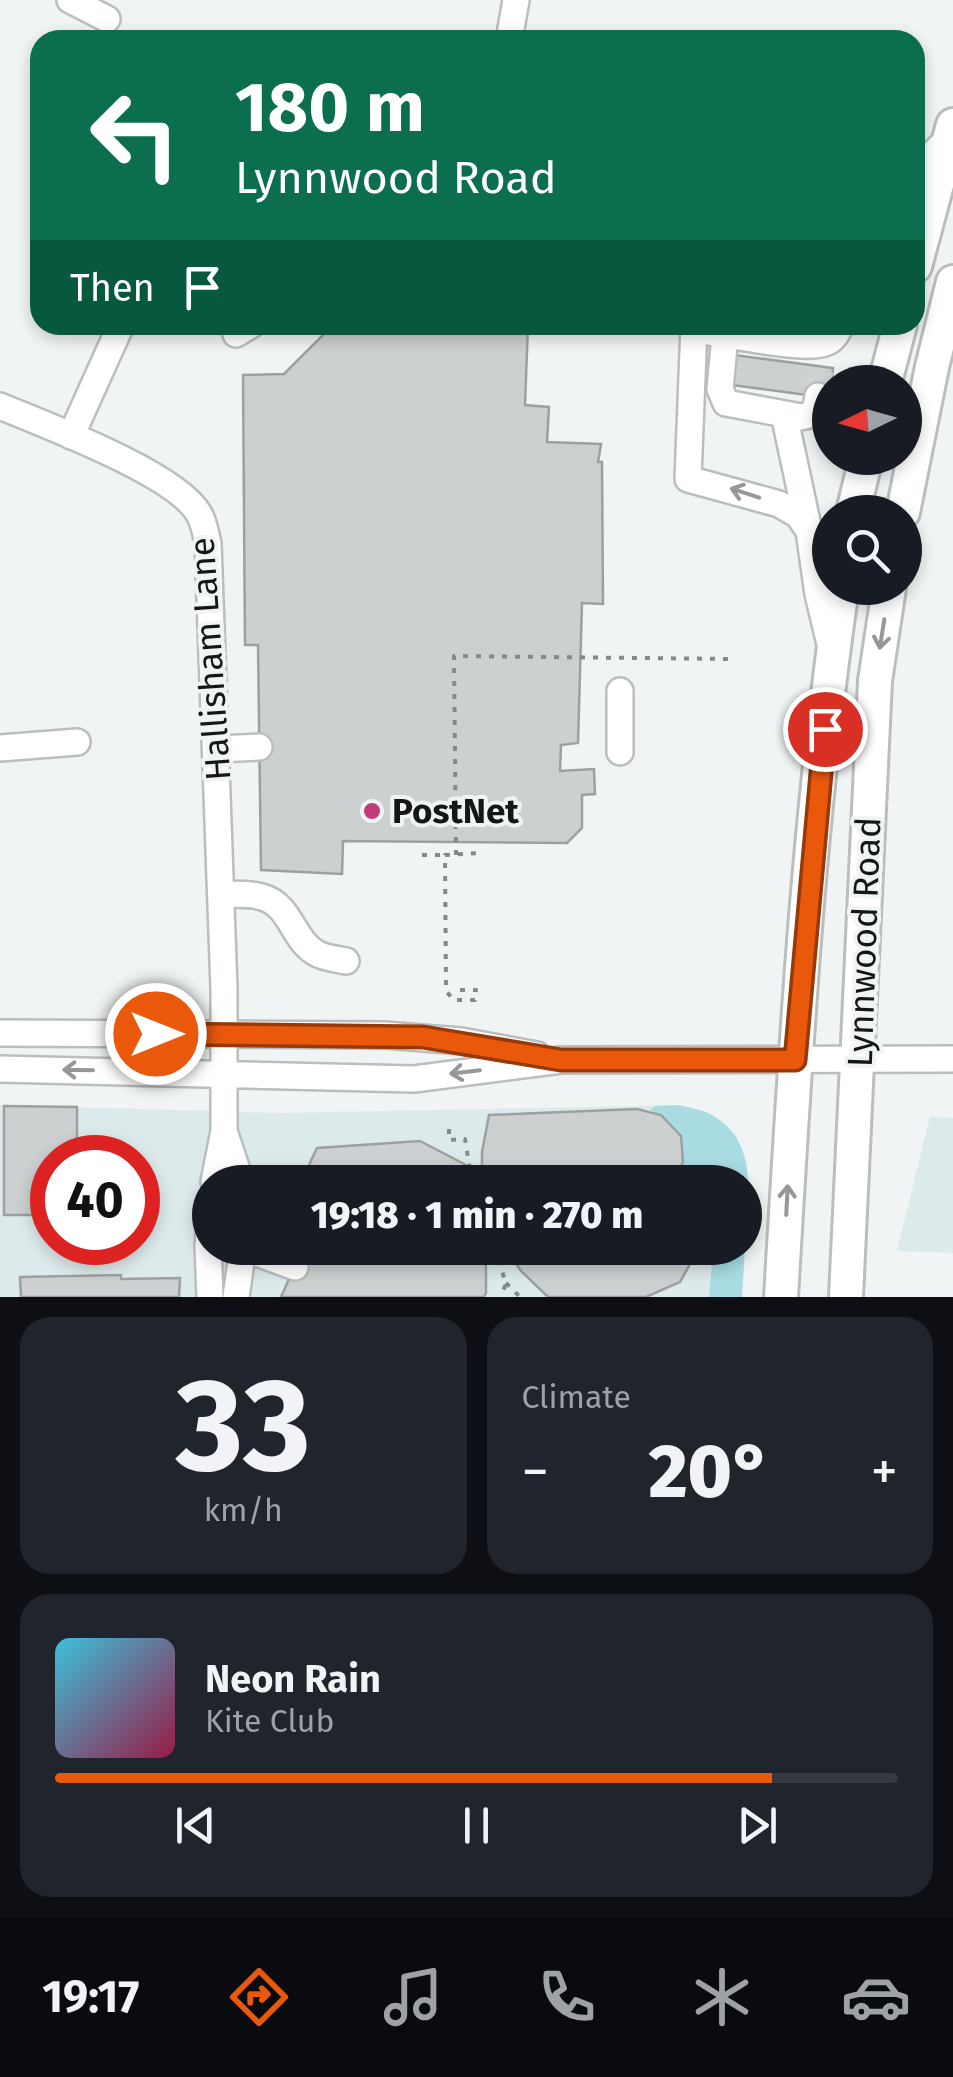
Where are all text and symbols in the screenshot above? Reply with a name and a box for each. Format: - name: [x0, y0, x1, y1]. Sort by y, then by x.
- text: 180 m: [235, 66, 425, 150]
- icon: left: [70, 70, 200, 200]
- text: Lynnwood Road: [235, 151, 557, 205]
- icon: arrive: [175, 260, 230, 315]
- text: Then: [70, 265, 155, 311]
- north arrow: [812, 365, 922, 475]
- map controls: [812, 365, 922, 605]
- one-way arrow: [730, 483, 762, 501]
- button: search: [812, 495, 922, 605]
- street label: Hallisham Lane: [181, 536, 239, 782]
- one-way arrow: [872, 618, 891, 650]
- pin: [783, 687, 868, 772]
- icon: arrive: [798, 702, 853, 757]
- place label: PostNet: [392, 790, 519, 832]
- marker: PostNet: [361, 800, 383, 822]
- street label: Lynnwood Road: [839, 816, 889, 1068]
- position arrow: [104, 982, 208, 1086]
- one-way arrow: [63, 1061, 95, 1080]
- one-way arrow: [449, 1064, 481, 1082]
- speed limit sign: 40: [30, 1135, 160, 1265]
- one-way arrow: [778, 1184, 797, 1216]
- text: 19:18 · 1 min · 270 m: [311, 1192, 643, 1238]
- text: 33: [176, 1348, 311, 1504]
- text: Climate: [522, 1378, 631, 1416]
- text: 20°: [648, 1427, 771, 1517]
- text: −: [522, 1439, 549, 1505]
- text: +: [871, 1439, 898, 1505]
- text: km/h: [204, 1491, 283, 1529]
- text: Neon Rain: [205, 1656, 381, 1702]
- text: Kite Club: [205, 1702, 334, 1740]
- icon: previous: [168, 1798, 223, 1853]
- icon: pause: [449, 1798, 504, 1853]
- icon: next: [730, 1798, 785, 1853]
- icon: directions: [224, 1962, 294, 2032]
- icon: music: [378, 1962, 448, 2032]
- icon: phone: [532, 1962, 602, 2032]
- icon: climate: [687, 1962, 757, 2032]
- icon: car: [841, 1962, 911, 2032]
- text: 19:17: [42, 1970, 139, 2024]

